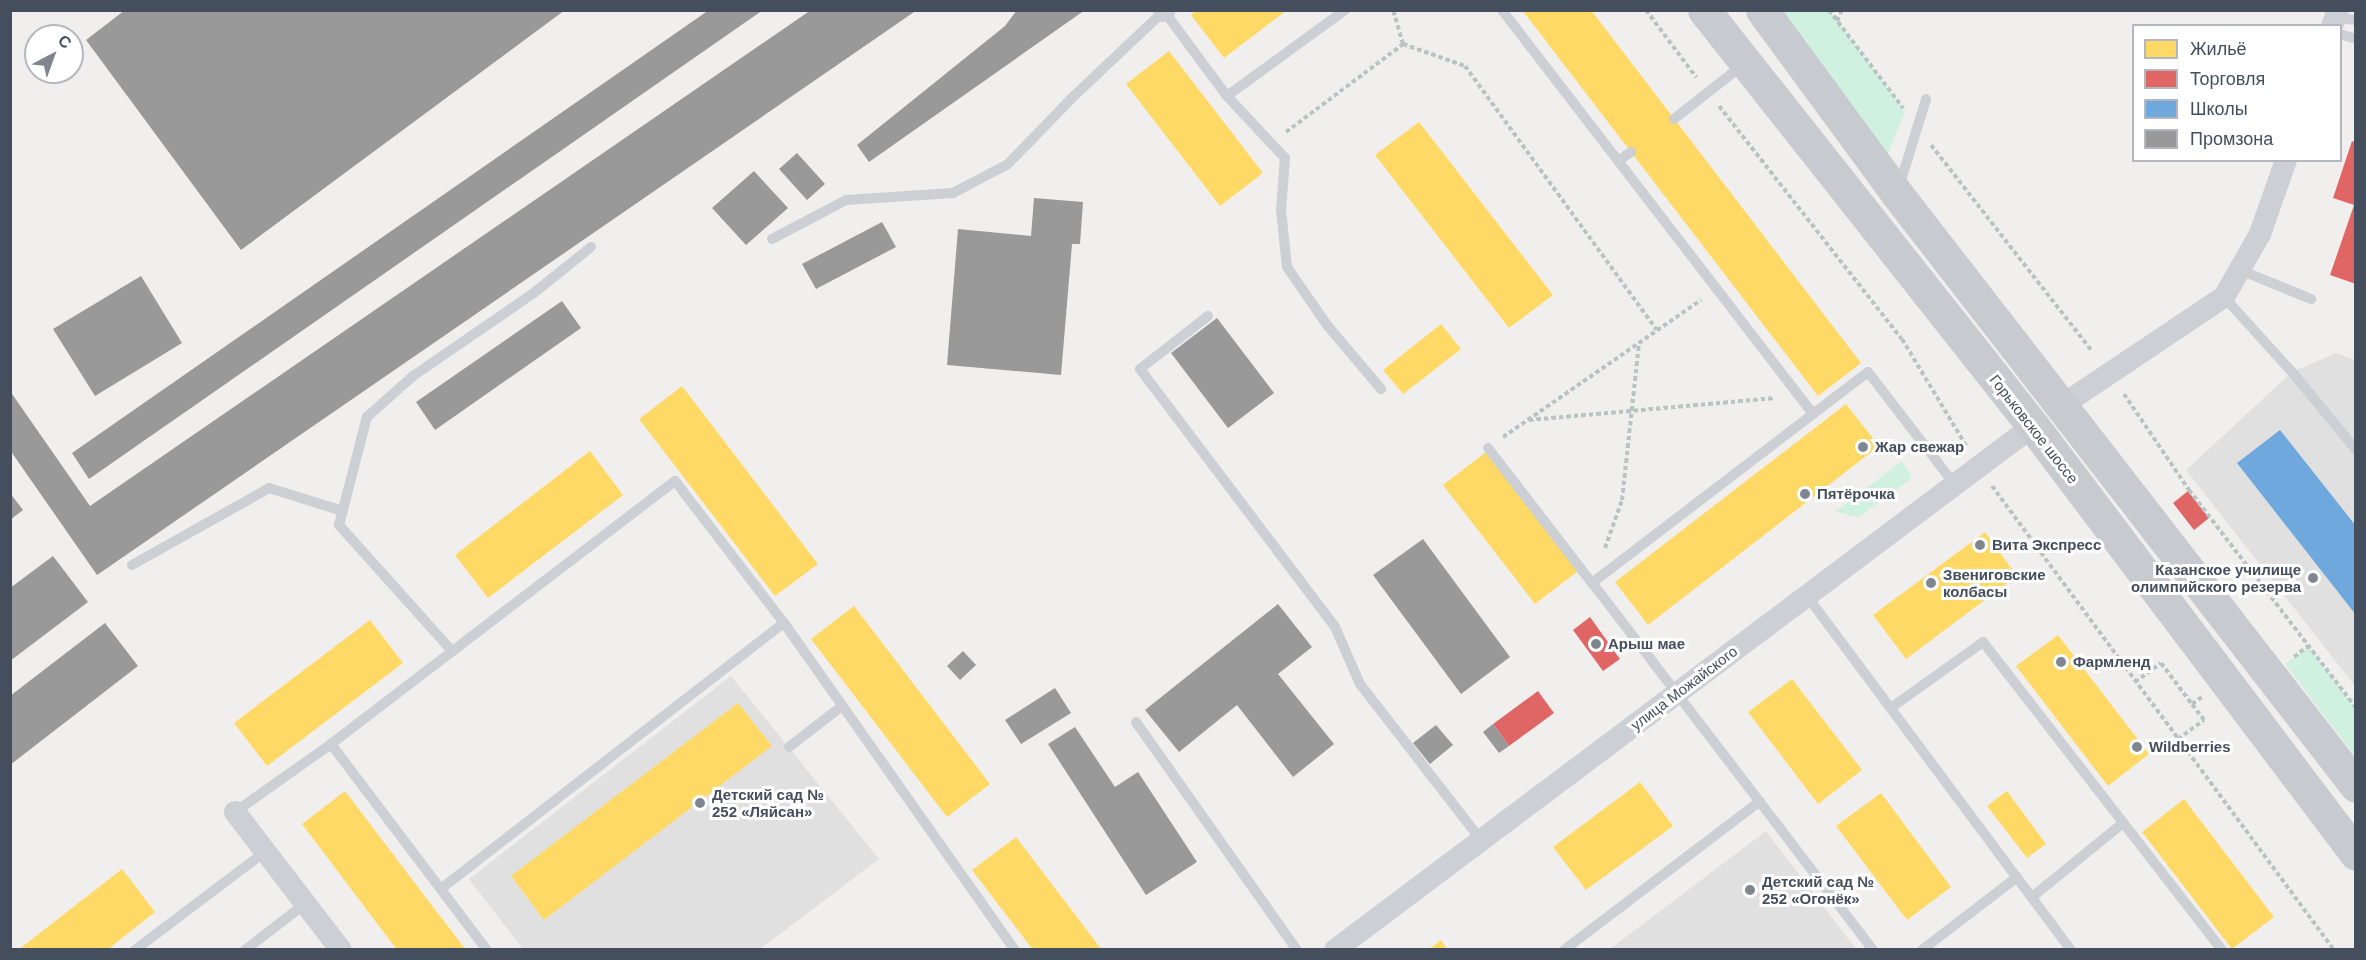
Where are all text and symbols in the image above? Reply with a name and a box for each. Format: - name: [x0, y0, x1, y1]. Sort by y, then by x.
- north arrow: [24, 24, 84, 84]
- legend: [2132, 24, 2342, 162]
- text: С: [55, 31, 75, 52]
- text: Жильё: [2190, 39, 2247, 59]
- text: Торговля: [2190, 69, 2265, 89]
- text: Школы: [2190, 99, 2248, 119]
- text: Промзона: [2190, 129, 2273, 149]
- street label: Горьковское шоссе: [1986, 371, 2082, 487]
- place label: Жар свежар: [1875, 438, 1964, 456]
- marker: Жар свежар: [1856, 440, 1870, 454]
- place label: Пятёрочка: [1817, 485, 1895, 503]
- marker: Пятёрочка: [1798, 487, 1812, 501]
- place label: Вита Экспресс: [1992, 536, 2101, 554]
- marker: Вита Экспресс: [1973, 538, 1987, 552]
- place label: Казанское училище олимпийского резерва: [2131, 560, 2301, 595]
- place label: Звениговские колбасы: [1943, 565, 2046, 600]
- marker: Казанское училище олимпийского резерва: [2306, 571, 2320, 585]
- marker: Звениговские колбасы: [1924, 576, 1938, 590]
- place label: Арыш мае: [1608, 635, 1685, 653]
- marker: Арыш мае: [1589, 637, 1603, 651]
- street label: улица Можайского: [1627, 642, 1741, 734]
- place label: Фармленд: [2073, 653, 2150, 671]
- marker: Фармленд: [2054, 655, 2068, 669]
- place label: Wildberries: [2149, 738, 2231, 756]
- marker: Wildberries: [2130, 740, 2144, 754]
- place label: Детский сад № 252 «Ляйсан»: [712, 785, 824, 820]
- marker: Детский сад № 252 «Ляйсан»: [693, 796, 707, 810]
- place label: Детский сад № 252 «Огонёк»: [1762, 872, 1874, 907]
- marker: Детский сад № 252 «Огонёк»: [1743, 883, 1757, 897]

